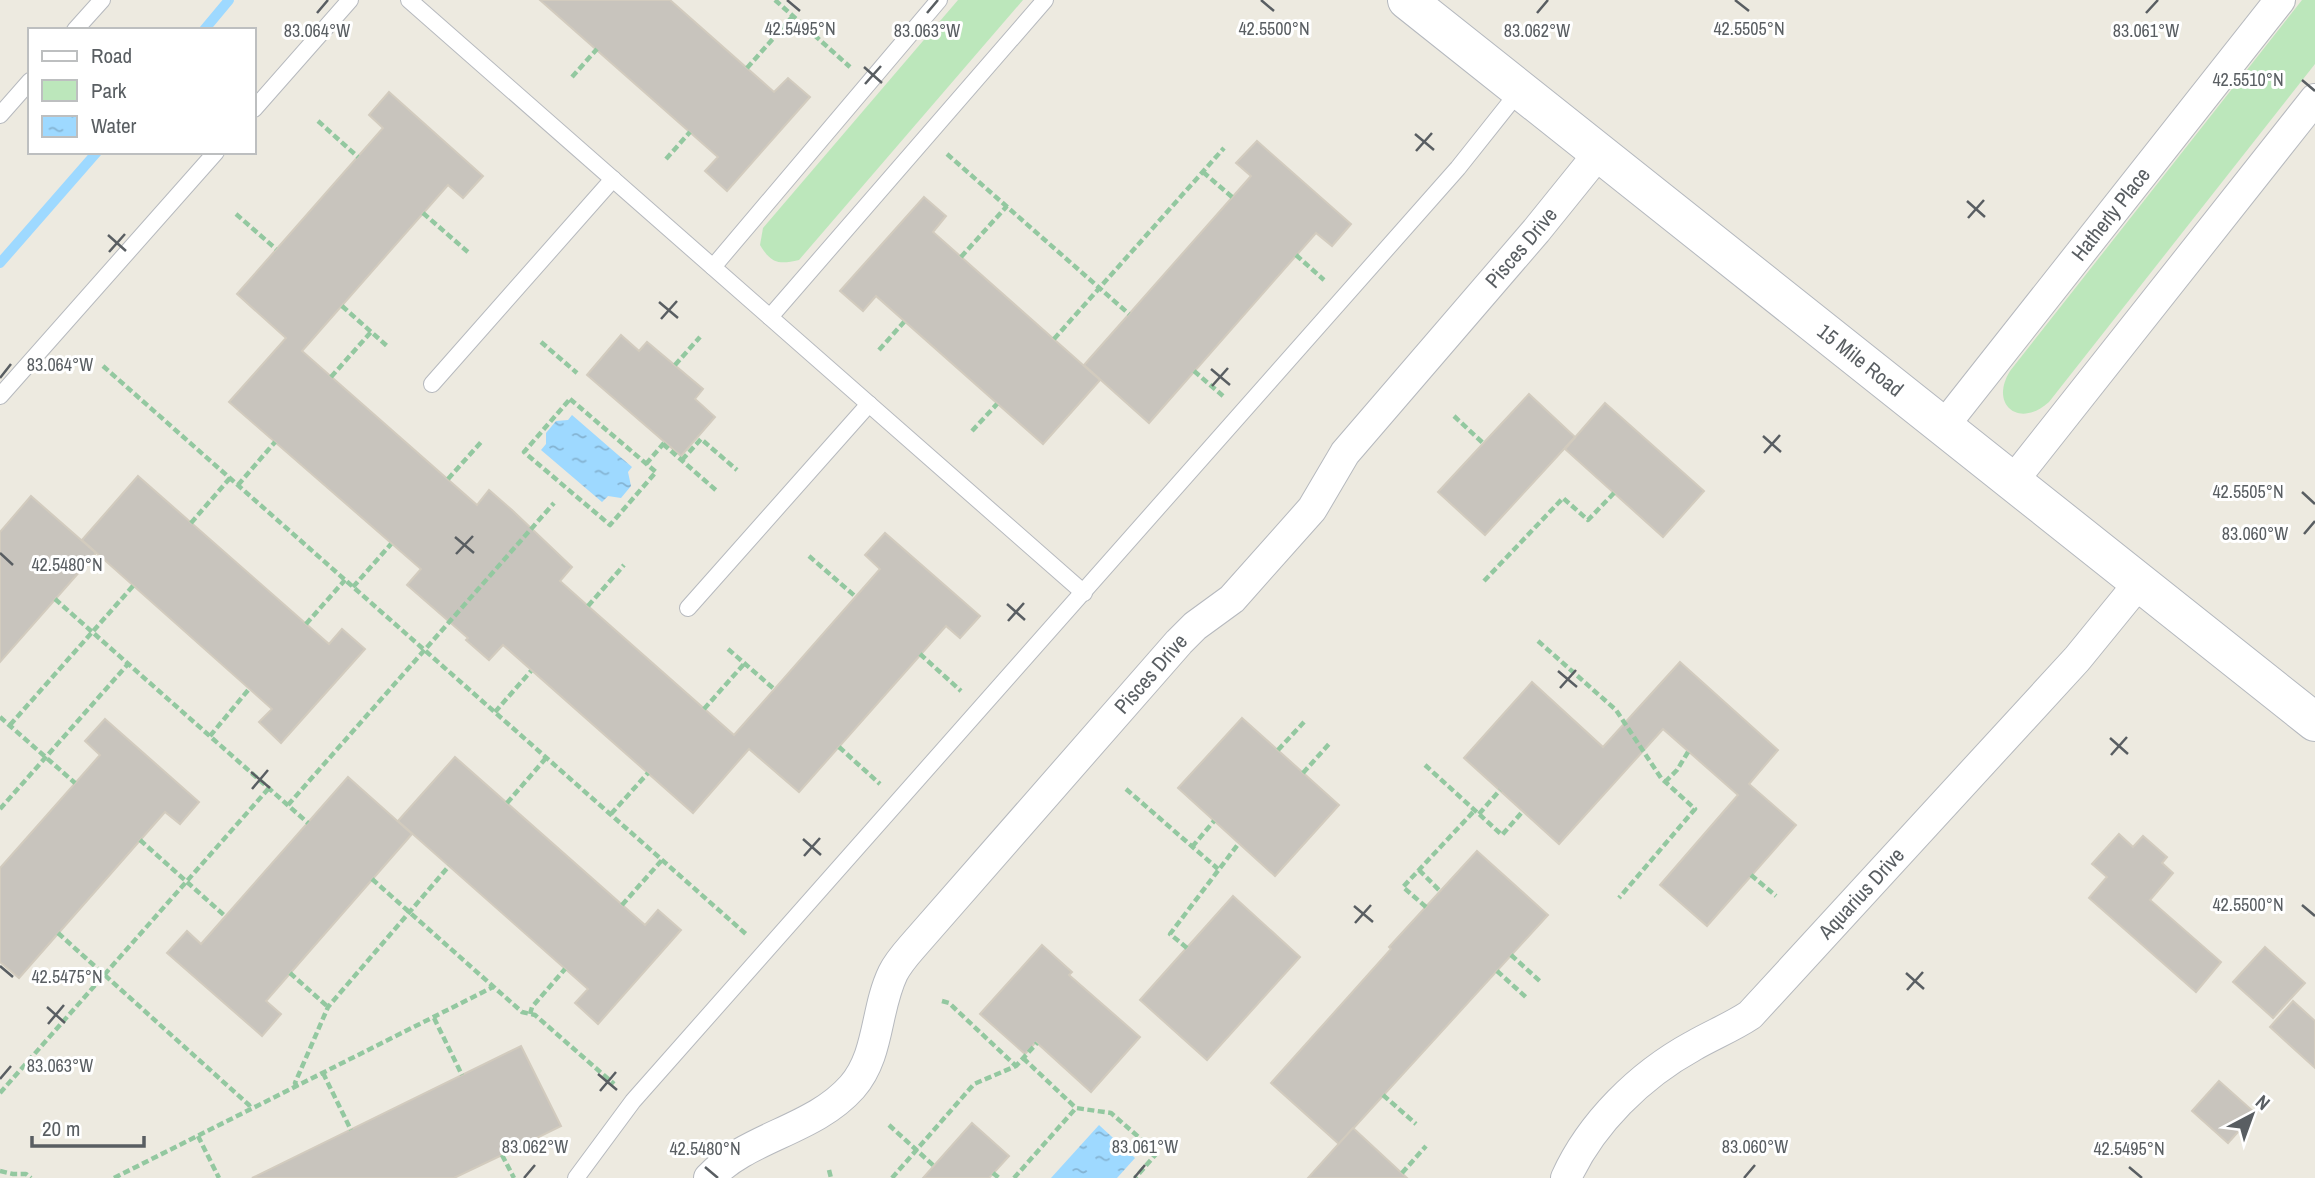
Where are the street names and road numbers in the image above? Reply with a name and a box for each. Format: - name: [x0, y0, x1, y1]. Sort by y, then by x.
- street label: Hatherly Place: [2064, 161, 2157, 267]
- street label: Pisces Drive: [1478, 201, 1564, 294]
- street label: 15 Mile Road: [1811, 317, 1910, 403]
- street label: Pisces Drive: [1108, 627, 1193, 720]
- street label: Aquarius Drive: [1811, 841, 1911, 946]

